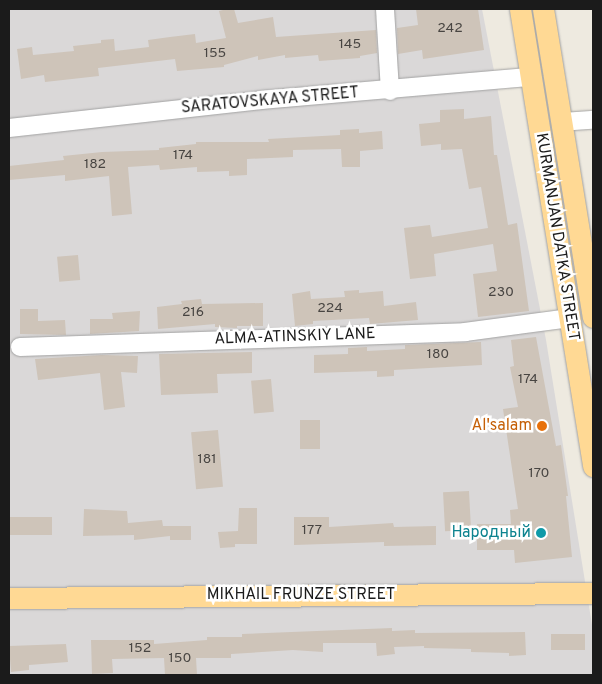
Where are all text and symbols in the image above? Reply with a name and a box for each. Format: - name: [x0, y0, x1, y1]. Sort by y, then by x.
- house number: 242: [437, 21, 463, 37]
- house number: 145: [339, 37, 361, 53]
- house number: 155: [204, 46, 226, 62]
- street label: SARATOVSKAYA STREET: [180, 84, 360, 118]
- street label: KURMANJAN DATKA STREET: [531, 131, 583, 343]
- house number: 174: [173, 148, 193, 164]
- house number: 182: [84, 157, 106, 173]
- house number: 230: [488, 285, 514, 301]
- house number: 224: [317, 301, 343, 317]
- house number: 216: [182, 305, 204, 321]
- street label: ALMA-ATINSKIY LANE: [214, 325, 376, 349]
- house number: 180: [427, 347, 449, 363]
- house number: 174: [518, 372, 538, 388]
- place label: Al'salam: [471, 416, 532, 436]
- marker: Al'salam: [536, 420, 548, 432]
- house number: 181: [198, 452, 216, 468]
- house number: 170: [528, 466, 550, 482]
- house number: 177: [302, 523, 322, 539]
- place label: Народный: [451, 523, 531, 543]
- marker: Народный: [535, 527, 547, 539]
- street label: MIKHAIL FRUNZE STREET: [206, 585, 396, 605]
- house number: 152: [129, 641, 151, 657]
- house number: 150: [169, 651, 191, 667]

